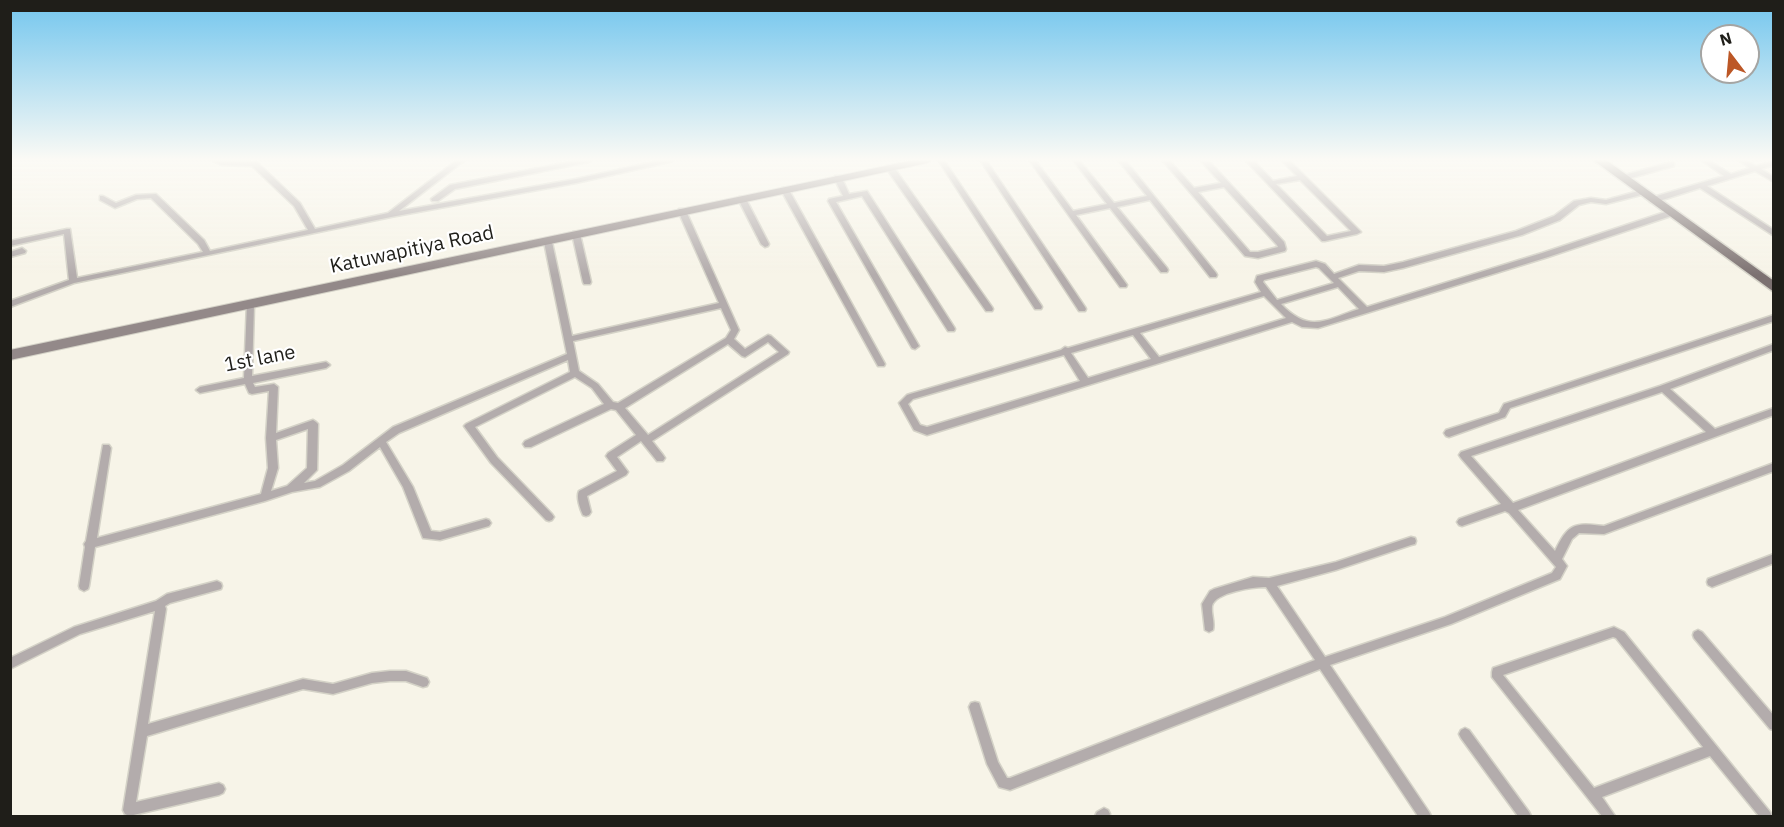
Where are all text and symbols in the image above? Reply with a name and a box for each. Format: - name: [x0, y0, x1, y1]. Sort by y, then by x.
- north arrow: [1700, 24, 1760, 84]
- text: N: [1717, 27, 1734, 50]
- street label: Katuwapitiya Road: [328, 221, 496, 279]
- street label: 1st lane: [222, 340, 298, 378]

